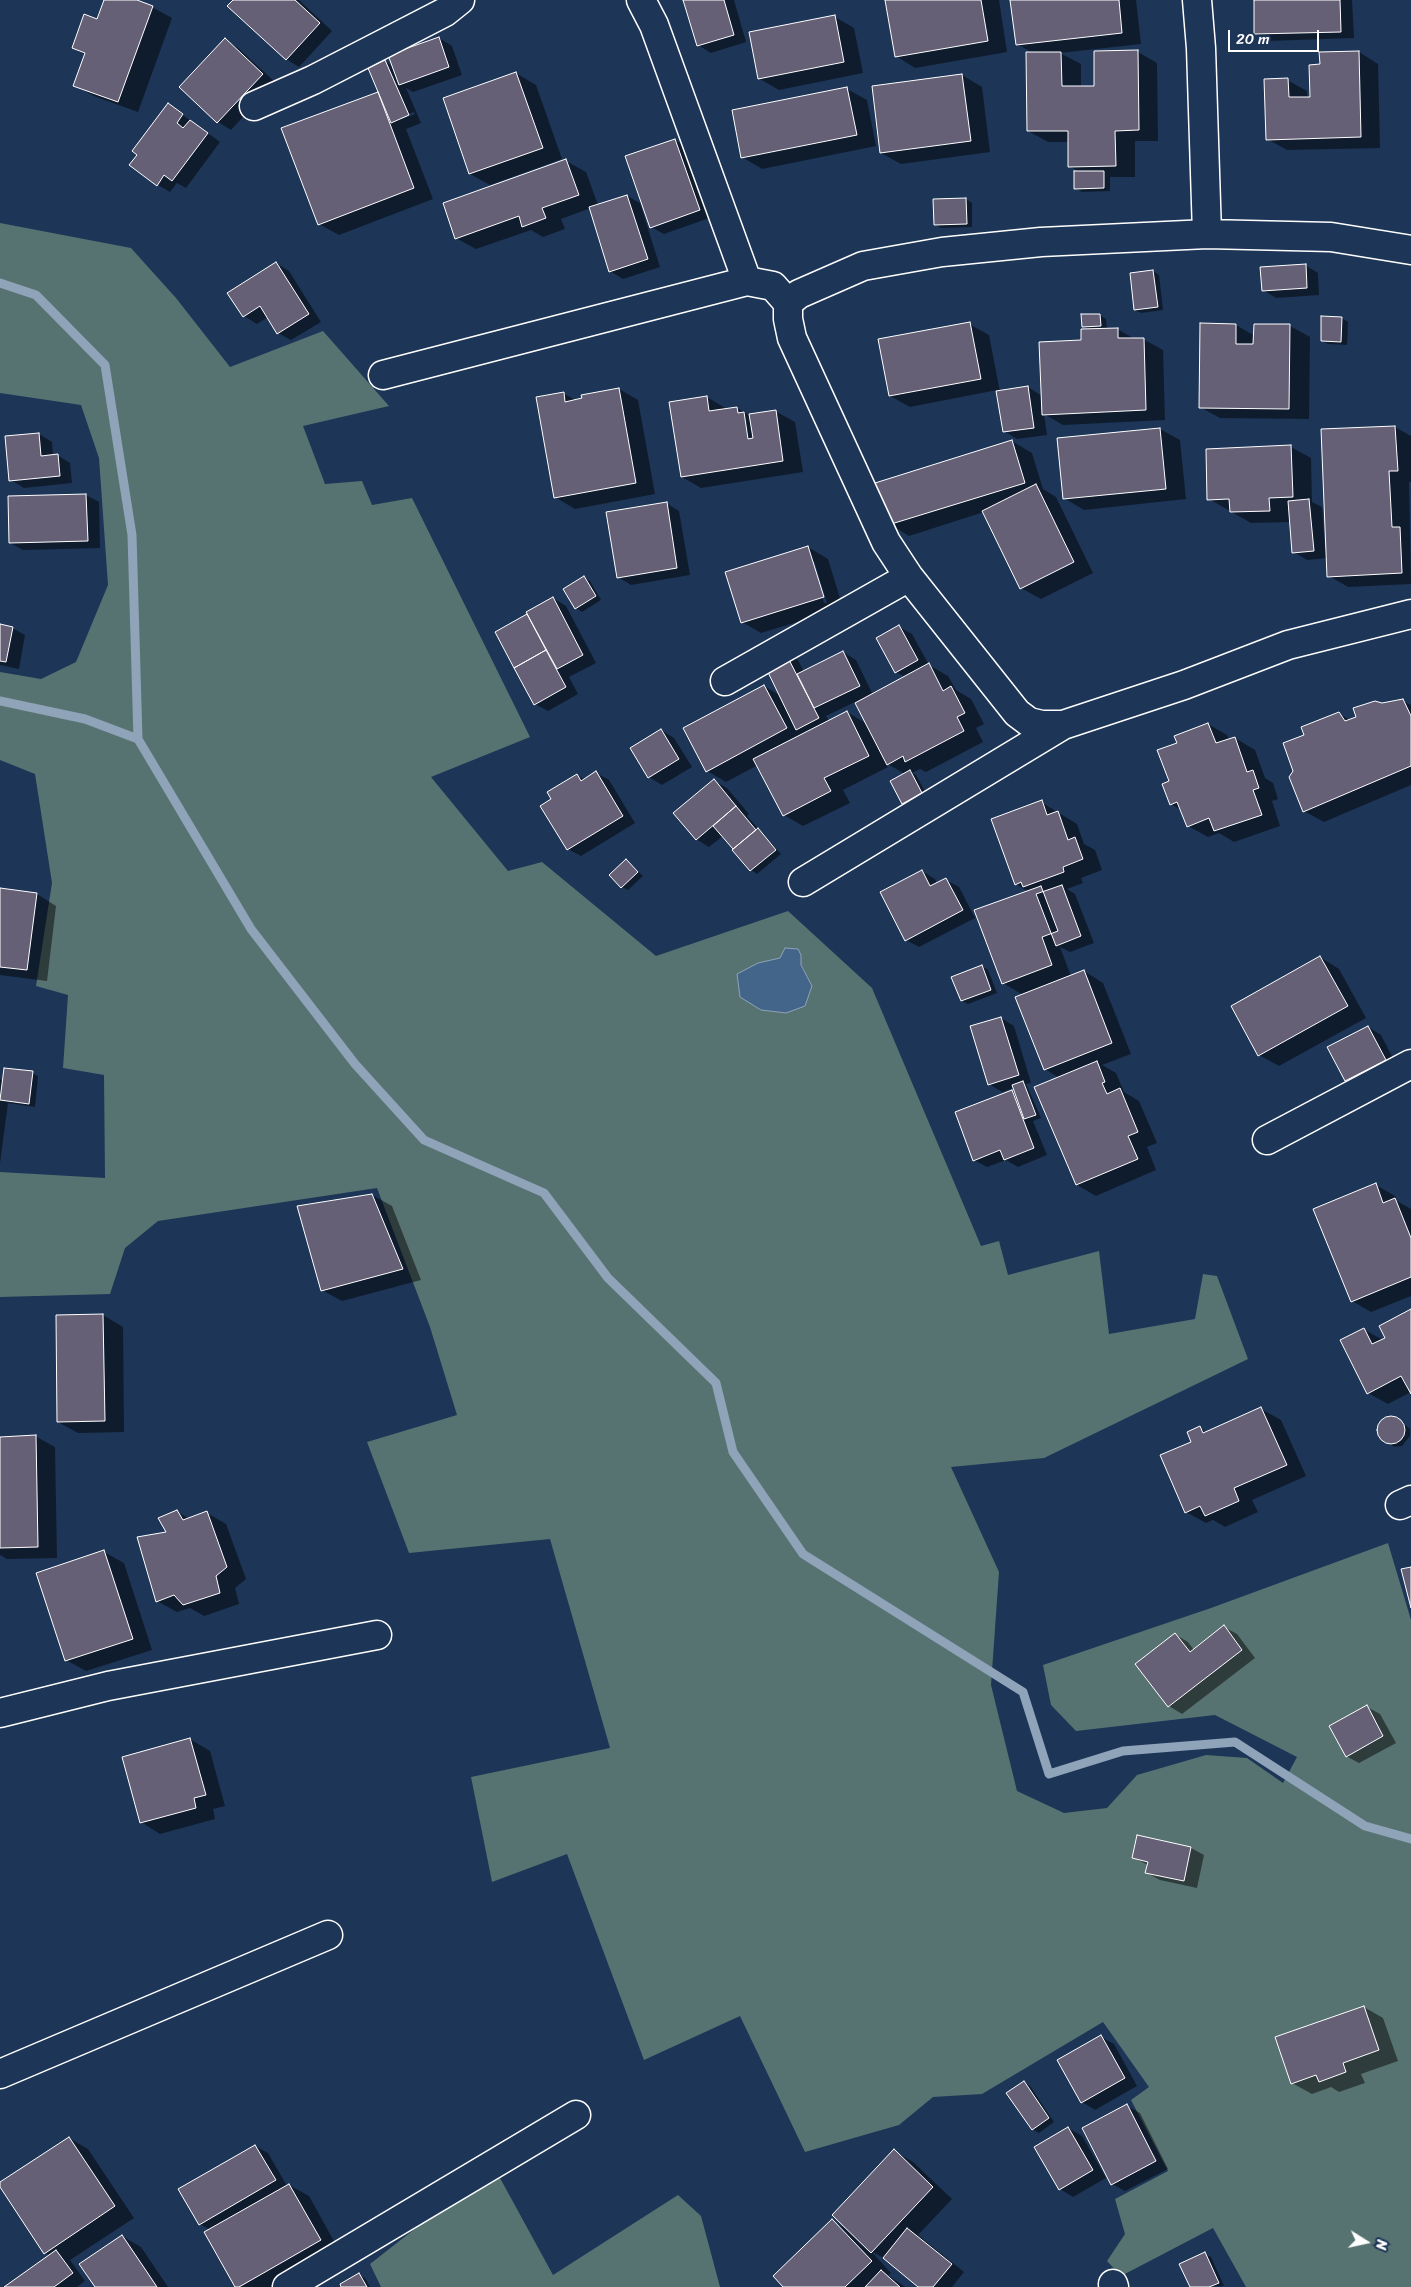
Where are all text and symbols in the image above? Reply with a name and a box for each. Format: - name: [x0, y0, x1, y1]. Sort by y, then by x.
- scale bar: [1231, 20, 1322, 52]
- text: 20 m: [1236, 26, 1270, 52]
- north arrow: [1341, 2217, 1391, 2267]
- text: N: [1368, 2238, 1394, 2252]

